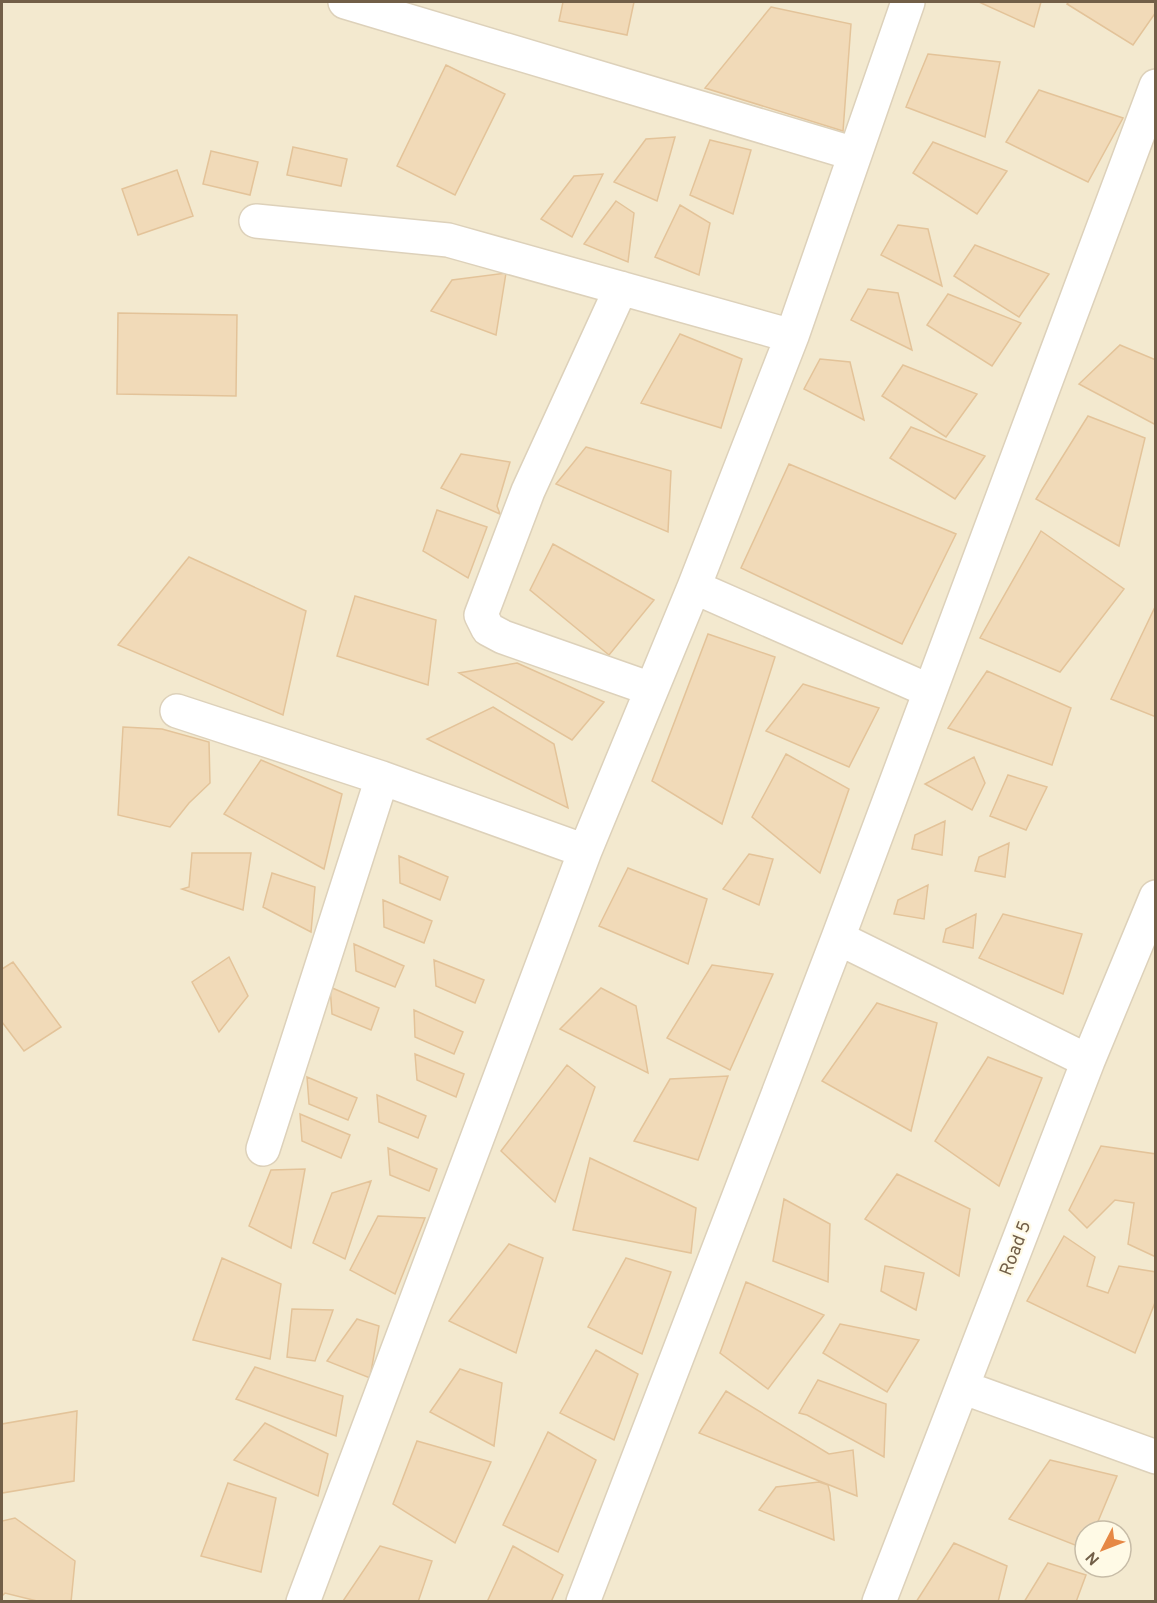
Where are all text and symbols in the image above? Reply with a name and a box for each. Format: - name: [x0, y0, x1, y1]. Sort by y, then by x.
- street label: Road 5: [995, 1218, 1037, 1279]
- north arrow: [1073, 1519, 1133, 1579]
- text: N: [1082, 1547, 1105, 1569]

